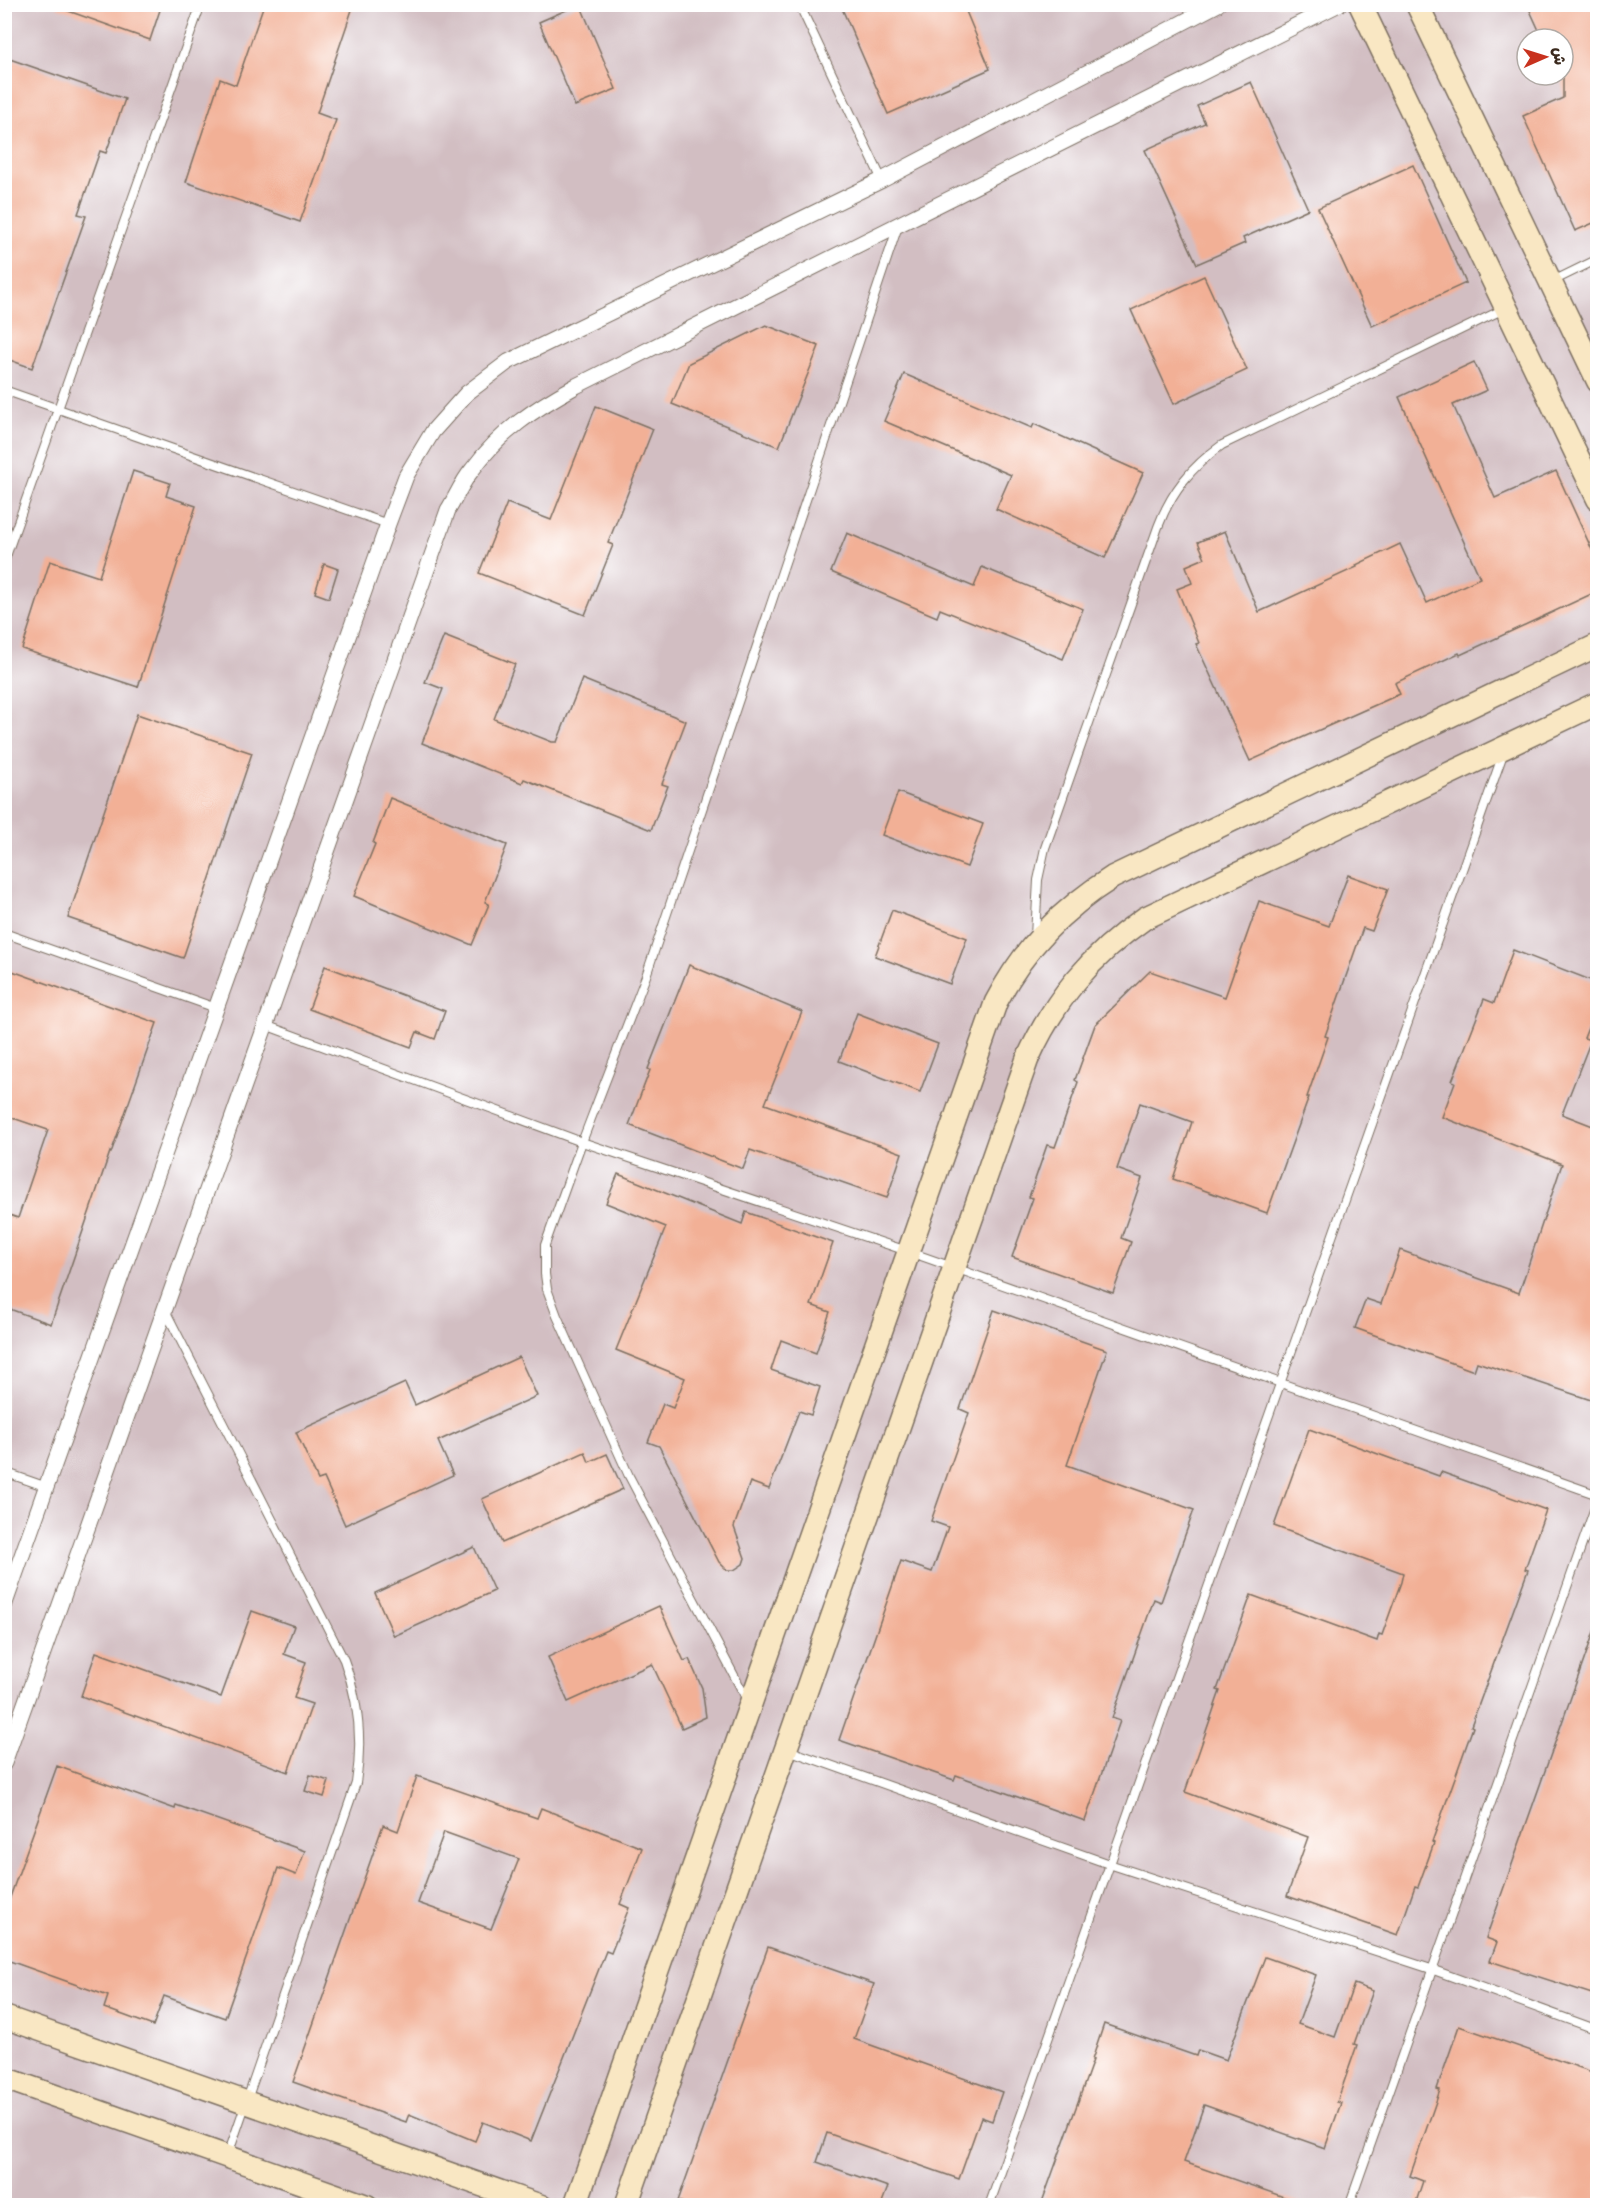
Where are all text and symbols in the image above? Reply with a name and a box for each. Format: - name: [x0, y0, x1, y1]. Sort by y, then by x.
- north arrow: [1515, 27, 1575, 87]
- text: ش: [1549, 47, 1570, 66]

